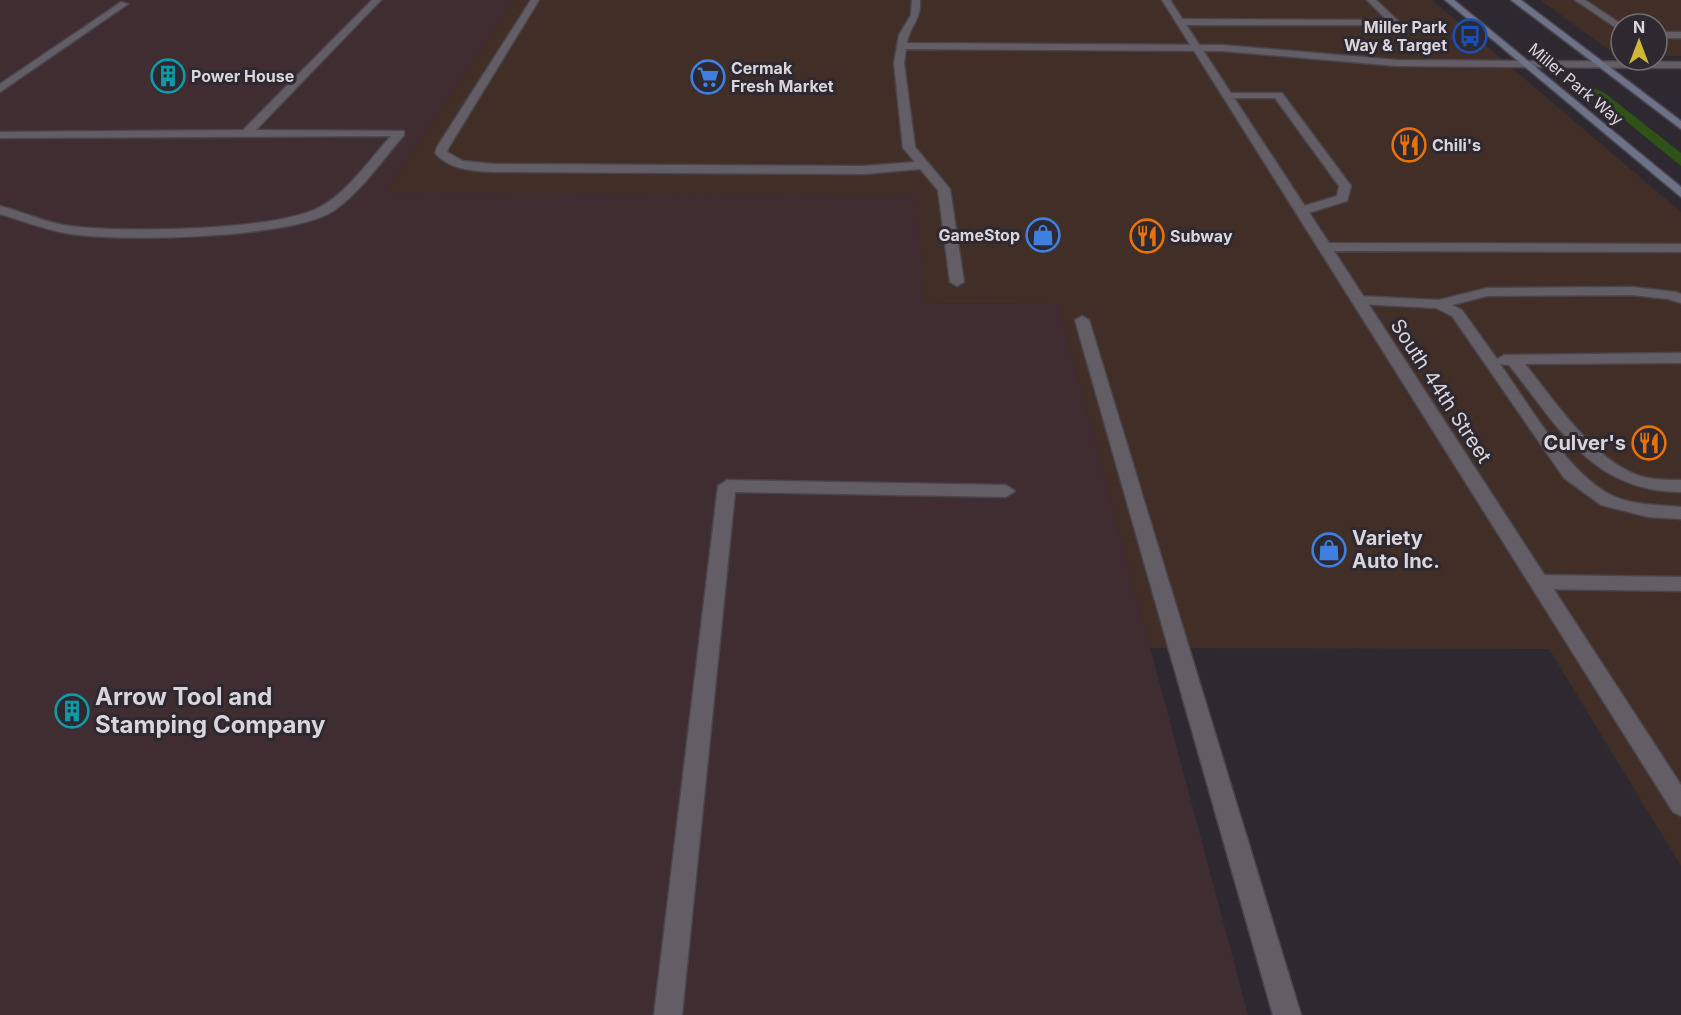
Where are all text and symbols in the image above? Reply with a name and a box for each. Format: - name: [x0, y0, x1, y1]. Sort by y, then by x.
- north arrow: [1609, 12, 1669, 72]
- place label: Miller Park Way & Target: [1344, 17, 1448, 55]
- text: N: [1633, 17, 1645, 37]
- bus stop icon: Miller Park Way & Target: [1452, 18, 1488, 54]
- street label: Miller Park Way: [1525, 39, 1627, 129]
- building icon: Power House: [150, 58, 186, 94]
- place label: Cermak Fresh Market: [731, 58, 834, 96]
- supermarket icon: Cermak Fresh Market: [690, 59, 726, 95]
- place label: Power House: [191, 66, 294, 86]
- restaurant icon: Chili's: [1391, 127, 1427, 163]
- place label: Chili's: [1432, 135, 1481, 155]
- shop icon: GameStop: [1025, 217, 1061, 253]
- restaurant icon: Subway: [1129, 218, 1165, 254]
- place label: GameStop: [938, 225, 1020, 245]
- place label: Subway: [1170, 226, 1233, 246]
- street label: South 44th Street: [1385, 314, 1497, 468]
- restaurant icon: Culver's: [1631, 425, 1667, 461]
- place label: Culver's: [1544, 431, 1626, 455]
- place label: Variety Auto Inc.: [1352, 526, 1440, 573]
- shop icon: Variety Auto Inc.: [1311, 532, 1347, 568]
- place label: Arrow Tool and Stamping Company: [95, 682, 326, 739]
- building icon: Arrow Tool and Stamping Company: [54, 693, 90, 729]

